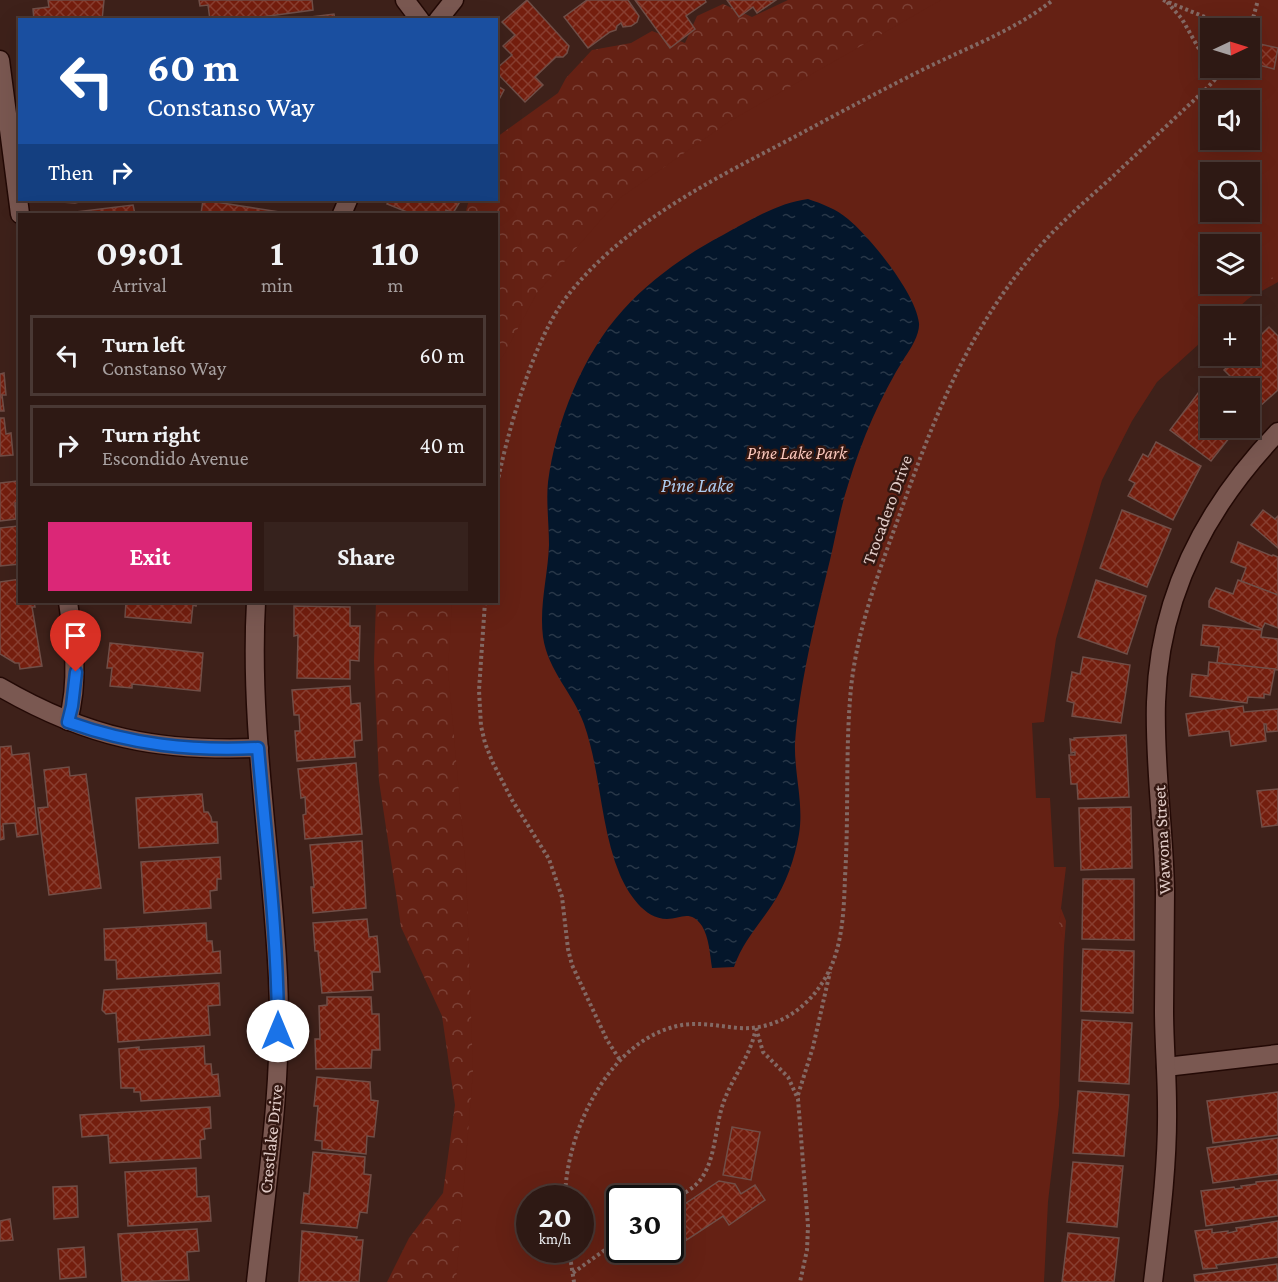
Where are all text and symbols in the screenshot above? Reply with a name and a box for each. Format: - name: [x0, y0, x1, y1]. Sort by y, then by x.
- north arrow: [1200, 18, 1260, 78]
- map controls: [1200, 18, 1260, 438]
- icon: left: [48, 42, 126, 120]
- text: 60 m: [147, 43, 239, 90]
- button: sound: [1200, 90, 1260, 150]
- text: Constanso Way: [147, 92, 315, 122]
- icon: right: [105, 156, 138, 189]
- text: Then: [48, 160, 93, 185]
- button: search: [1200, 162, 1260, 222]
- text: 09:01: [96, 233, 183, 273]
- text: 1: [270, 233, 284, 273]
- text: 110: [371, 233, 420, 273]
- button: layers: [1200, 234, 1260, 294]
- text: Arrival: [112, 274, 167, 296]
- text: min: [261, 274, 293, 296]
- text: m: [387, 274, 404, 296]
- button: +: [1200, 306, 1260, 366]
- text: Turn left: [102, 332, 185, 357]
- icon: left: [51, 339, 84, 372]
- text: 60 m: [420, 343, 465, 368]
- text: Constanso Way: [102, 357, 226, 379]
- button: −: [1200, 378, 1260, 438]
- text: Turn right: [102, 422, 200, 447]
- icon: right: [51, 429, 84, 462]
- text: 40 m: [420, 433, 465, 458]
- park label: Pine Lake Park: [747, 443, 848, 463]
- text: Escondido Avenue: [102, 447, 248, 469]
- street label: Trocadero Drive: [858, 452, 916, 568]
- water label: Pine Lake: [661, 474, 734, 496]
- button: Exit: [48, 522, 252, 591]
- button: Share: [264, 522, 468, 591]
- pin: [50, 610, 101, 672]
- icon: arrive: [59, 619, 92, 652]
- street label: Wawona Street: [1149, 784, 1175, 895]
- position arrow: [246, 999, 310, 1063]
- street label: Crestlake Drive: [255, 1083, 287, 1195]
- speed limit sign: 30: [606, 1185, 684, 1263]
- text: 20: [538, 1200, 572, 1233]
- text: km/h: [539, 1231, 571, 1247]

